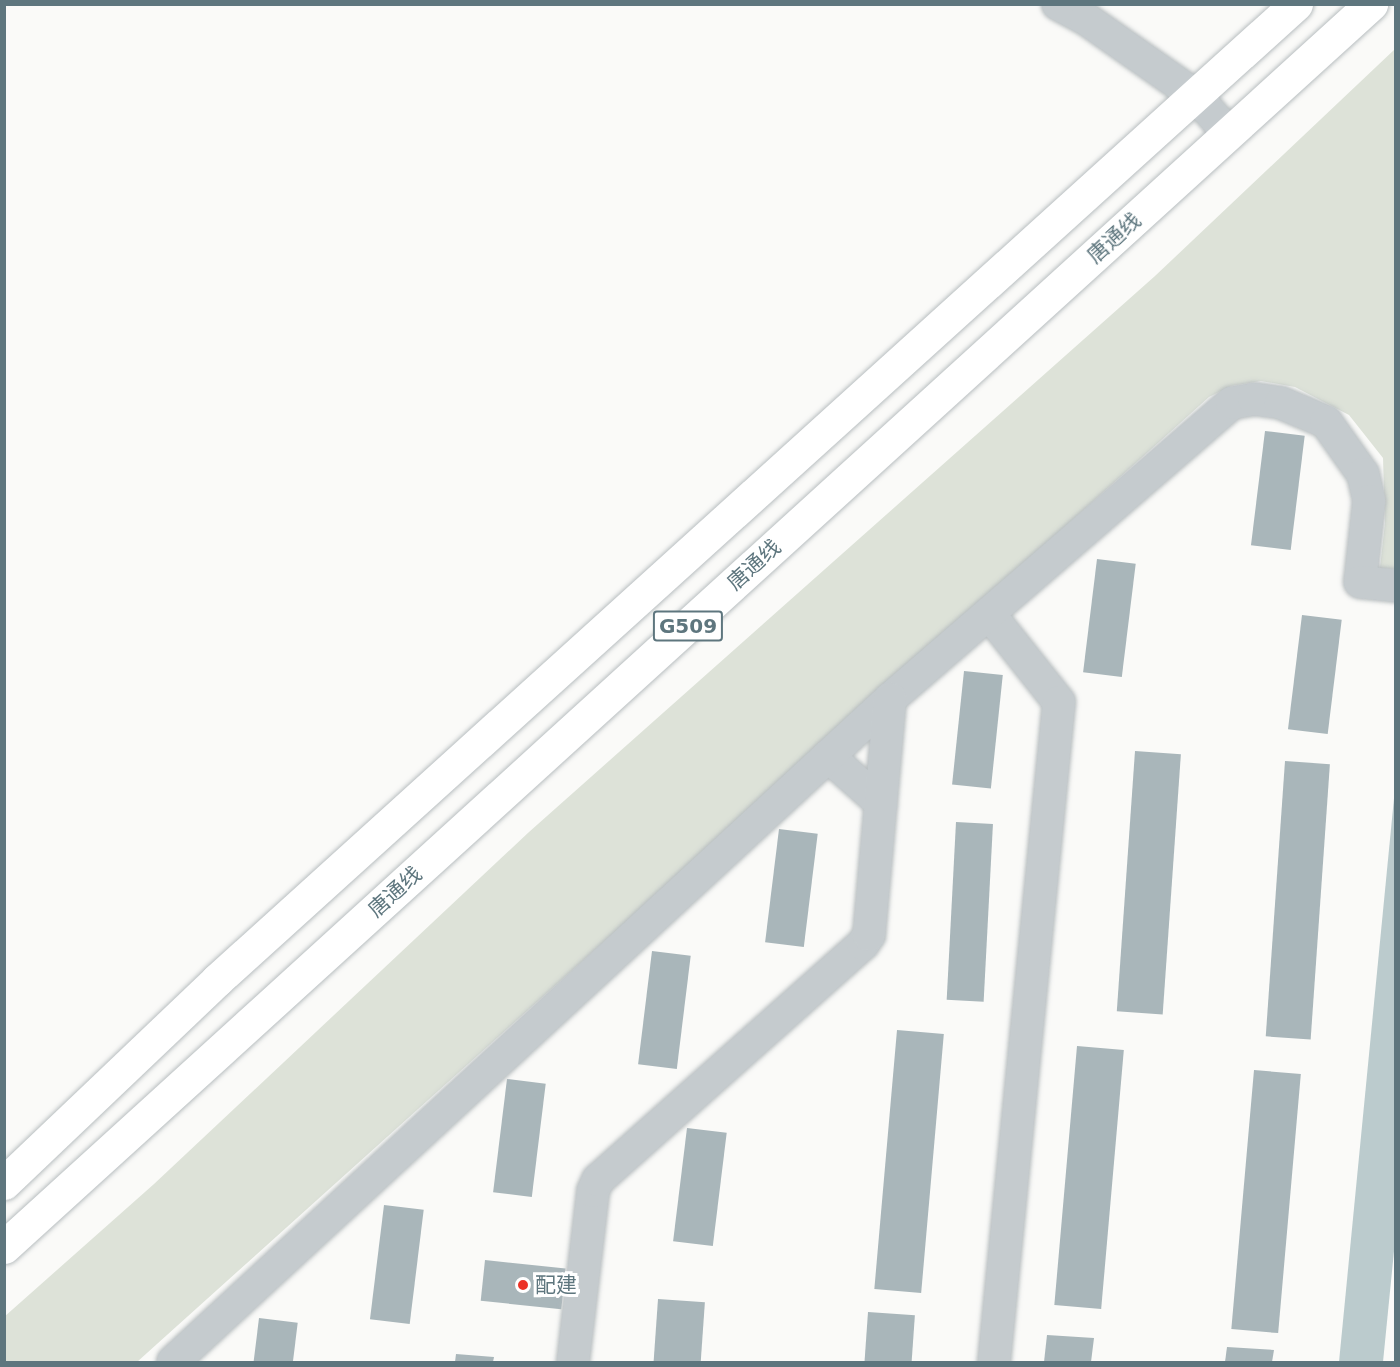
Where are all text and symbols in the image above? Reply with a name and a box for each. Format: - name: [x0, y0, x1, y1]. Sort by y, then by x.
- street label: 唐通线: [1082, 208, 1146, 268]
- street label: 唐通线: [722, 535, 786, 595]
- road number: G509: [652, 609, 724, 643]
- street label: 唐通线: [363, 862, 427, 922]
- place label: 配建: [535, 1272, 577, 1298]
- marker: 配建: [516, 1278, 530, 1292]

